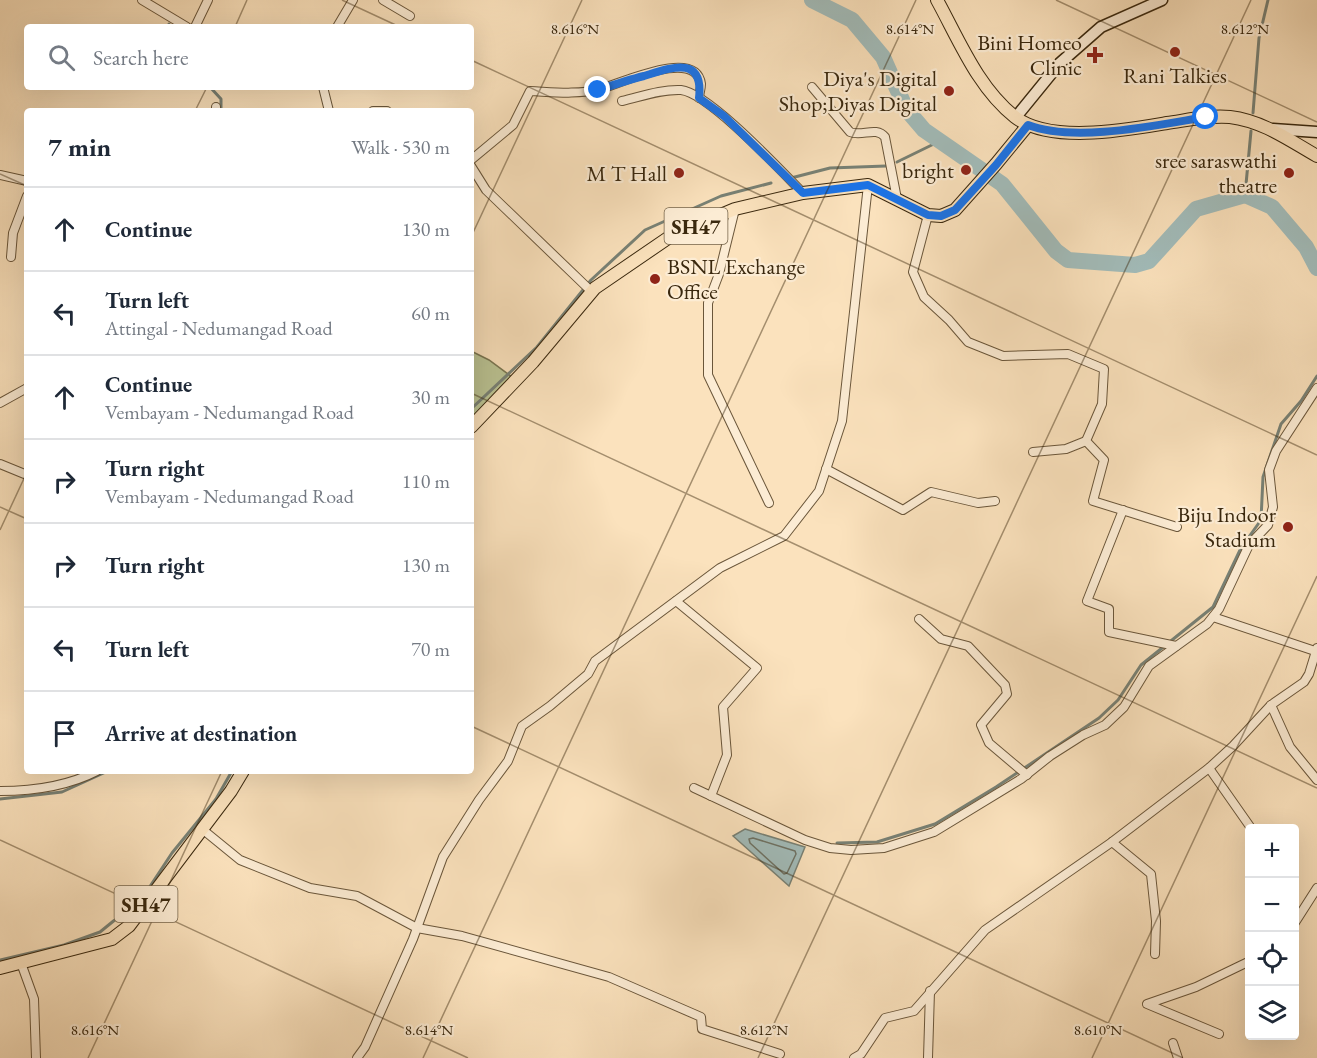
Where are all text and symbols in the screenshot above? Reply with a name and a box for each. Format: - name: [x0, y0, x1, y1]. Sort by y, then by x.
- text: 8.616°N: [551, 19, 599, 38]
- text: 8.614°N: [886, 19, 934, 38]
- text: 8.612°N: [1221, 19, 1269, 38]
- search box: [24, 24, 474, 90]
- place label: Bini Homeo Clinic: [977, 28, 1082, 82]
- icon: search: [45, 41, 78, 74]
- text: Search here: [93, 43, 188, 72]
- marker: Rani Talkies: [1168, 45, 1182, 59]
- marker: Bini Homeo Clinic: [1086, 46, 1104, 64]
- place label: Rani Talkies: [1123, 61, 1227, 90]
- place label: Diya's Digital Shop;Diyas Digital: [779, 64, 937, 118]
- route end: [584, 76, 610, 102]
- marker: Diya's Digital Shop;Diyas Digital: [942, 84, 956, 98]
- route start: [1192, 103, 1218, 129]
- text: 7 min: [48, 130, 111, 164]
- text: Walk · 530 m: [351, 134, 450, 160]
- place label: sree saraswathi theatre: [1155, 146, 1277, 200]
- place label: bright: [902, 156, 954, 185]
- place label: M T Hall: [586, 159, 667, 188]
- marker: bright: [959, 163, 973, 177]
- marker: M T Hall: [672, 166, 686, 180]
- marker: sree saraswathi theatre: [1282, 166, 1296, 180]
- road number: SH47: [664, 208, 728, 244]
- icon: ahead: [48, 213, 81, 246]
- text: Continue: [105, 215, 192, 244]
- text: 130 m: [402, 216, 450, 242]
- place label: BSNL Exchange Office: [667, 252, 805, 306]
- marker: BSNL Exchange Office: [648, 272, 662, 286]
- text: Turn left: [105, 286, 189, 315]
- icon: left: [48, 297, 81, 330]
- text: 60 m: [411, 300, 450, 326]
- text: Attingal - Nedumangad Road: [105, 315, 333, 341]
- text: Continue: [105, 370, 192, 399]
- icon: ahead: [48, 381, 81, 414]
- text: 30 m: [411, 384, 450, 410]
- text: Vembayam - Nedumangad Road: [105, 399, 354, 425]
- text: Turn right: [105, 454, 204, 483]
- icon: right: [48, 465, 81, 498]
- text: 110 m: [402, 468, 450, 494]
- text: Vembayam - Nedumangad Road: [105, 483, 354, 509]
- place label: Biju Indoor Stadium: [1177, 500, 1277, 554]
- marker: Biju Indoor Stadium: [1281, 520, 1295, 534]
- icon: right: [48, 549, 81, 582]
- text: Turn right: [105, 551, 204, 580]
- text: 130 m: [402, 552, 450, 578]
- icon: left: [48, 633, 81, 666]
- text: Turn left: [105, 635, 189, 664]
- text: 70 m: [411, 636, 450, 662]
- icon: arrive: [48, 717, 81, 750]
- text: Arrive at destination: [105, 719, 297, 748]
- map controls: [1245, 824, 1299, 1040]
- button: +: [1245, 824, 1299, 878]
- button: −: [1245, 878, 1299, 932]
- road number: SH47: [114, 886, 178, 922]
- button: locate: [1245, 932, 1299, 986]
- button: layers: [1245, 986, 1299, 1040]
- text: 8.616°N: [71, 1020, 119, 1039]
- text: 8.614°N: [405, 1020, 453, 1039]
- text: 8.612°N: [740, 1020, 788, 1039]
- text: 8.610°N: [1074, 1020, 1122, 1039]

